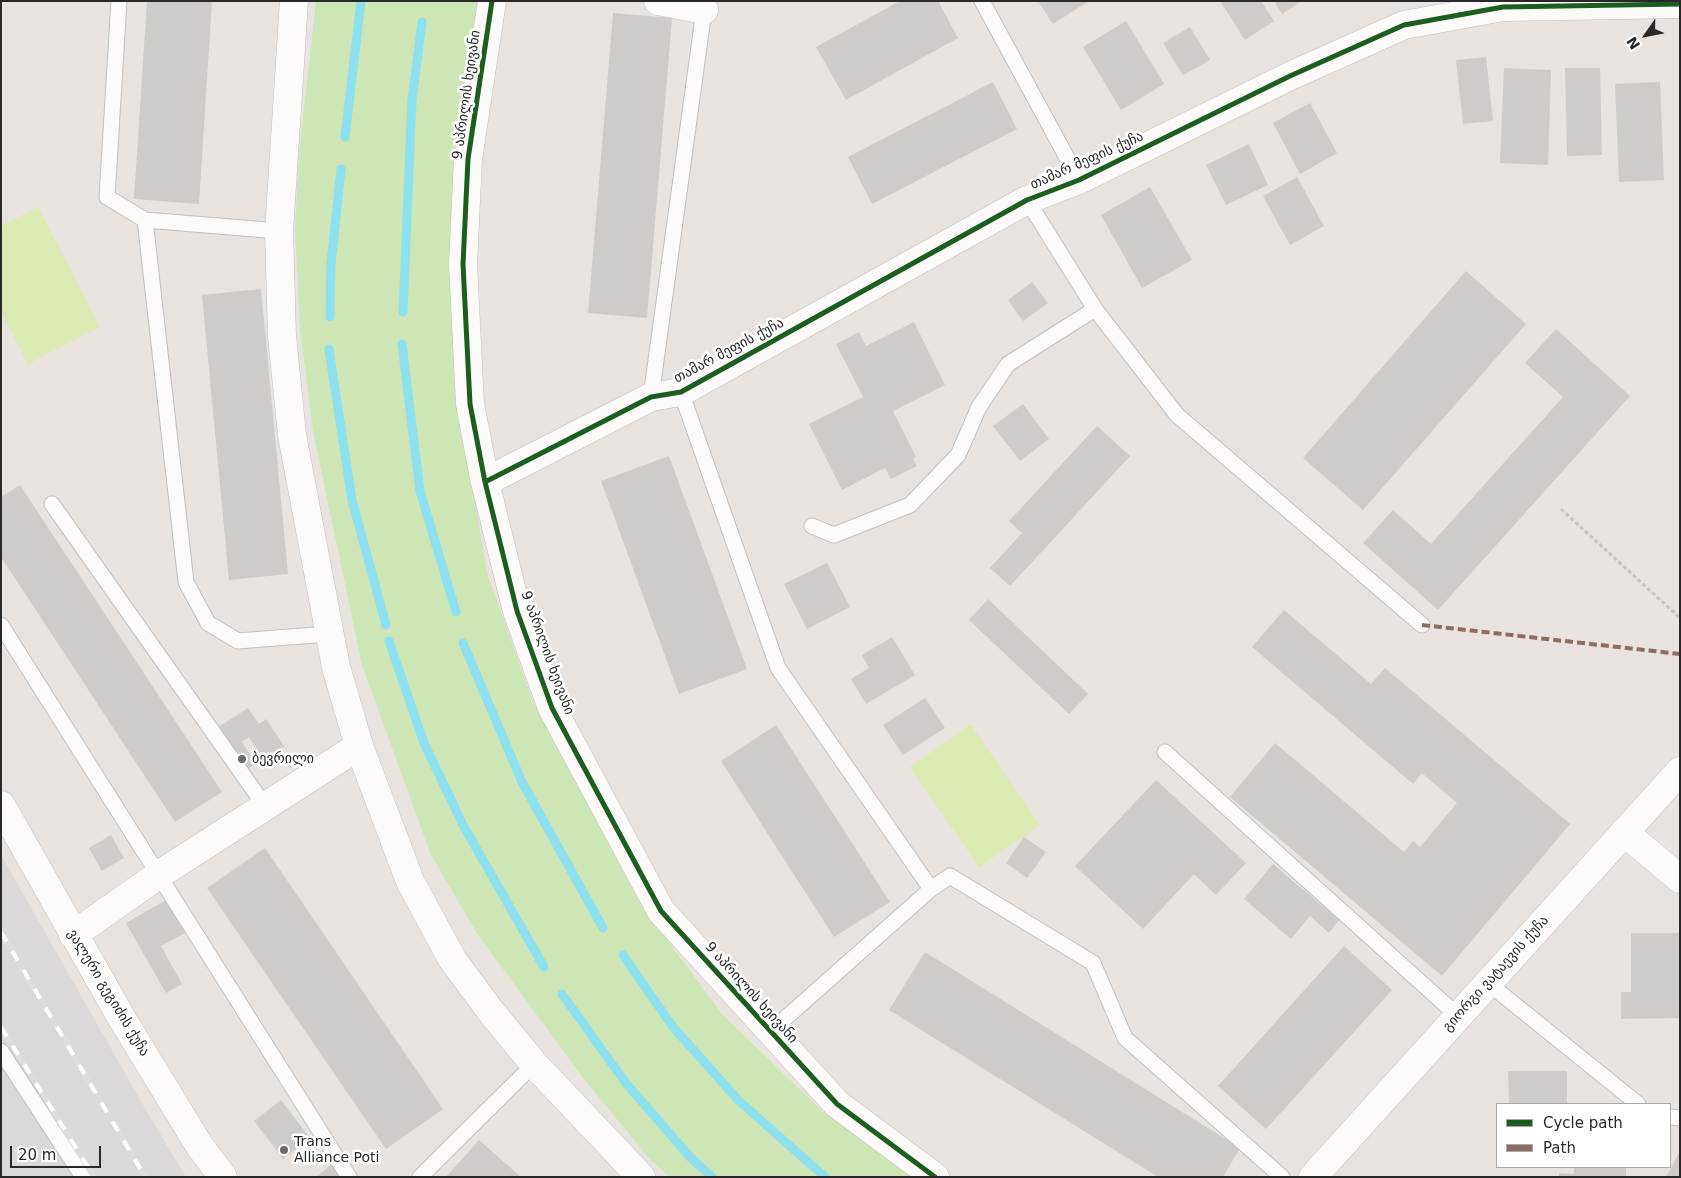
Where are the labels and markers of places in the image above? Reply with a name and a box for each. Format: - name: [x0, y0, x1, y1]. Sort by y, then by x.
- place label: ბევრილი: [252, 751, 314, 767]
- marker: ბევრილი: [236, 753, 248, 765]
- place label: Trans Alliance Poti: [294, 1134, 379, 1166]
- marker: Trans Alliance Poti: [278, 1144, 290, 1156]

